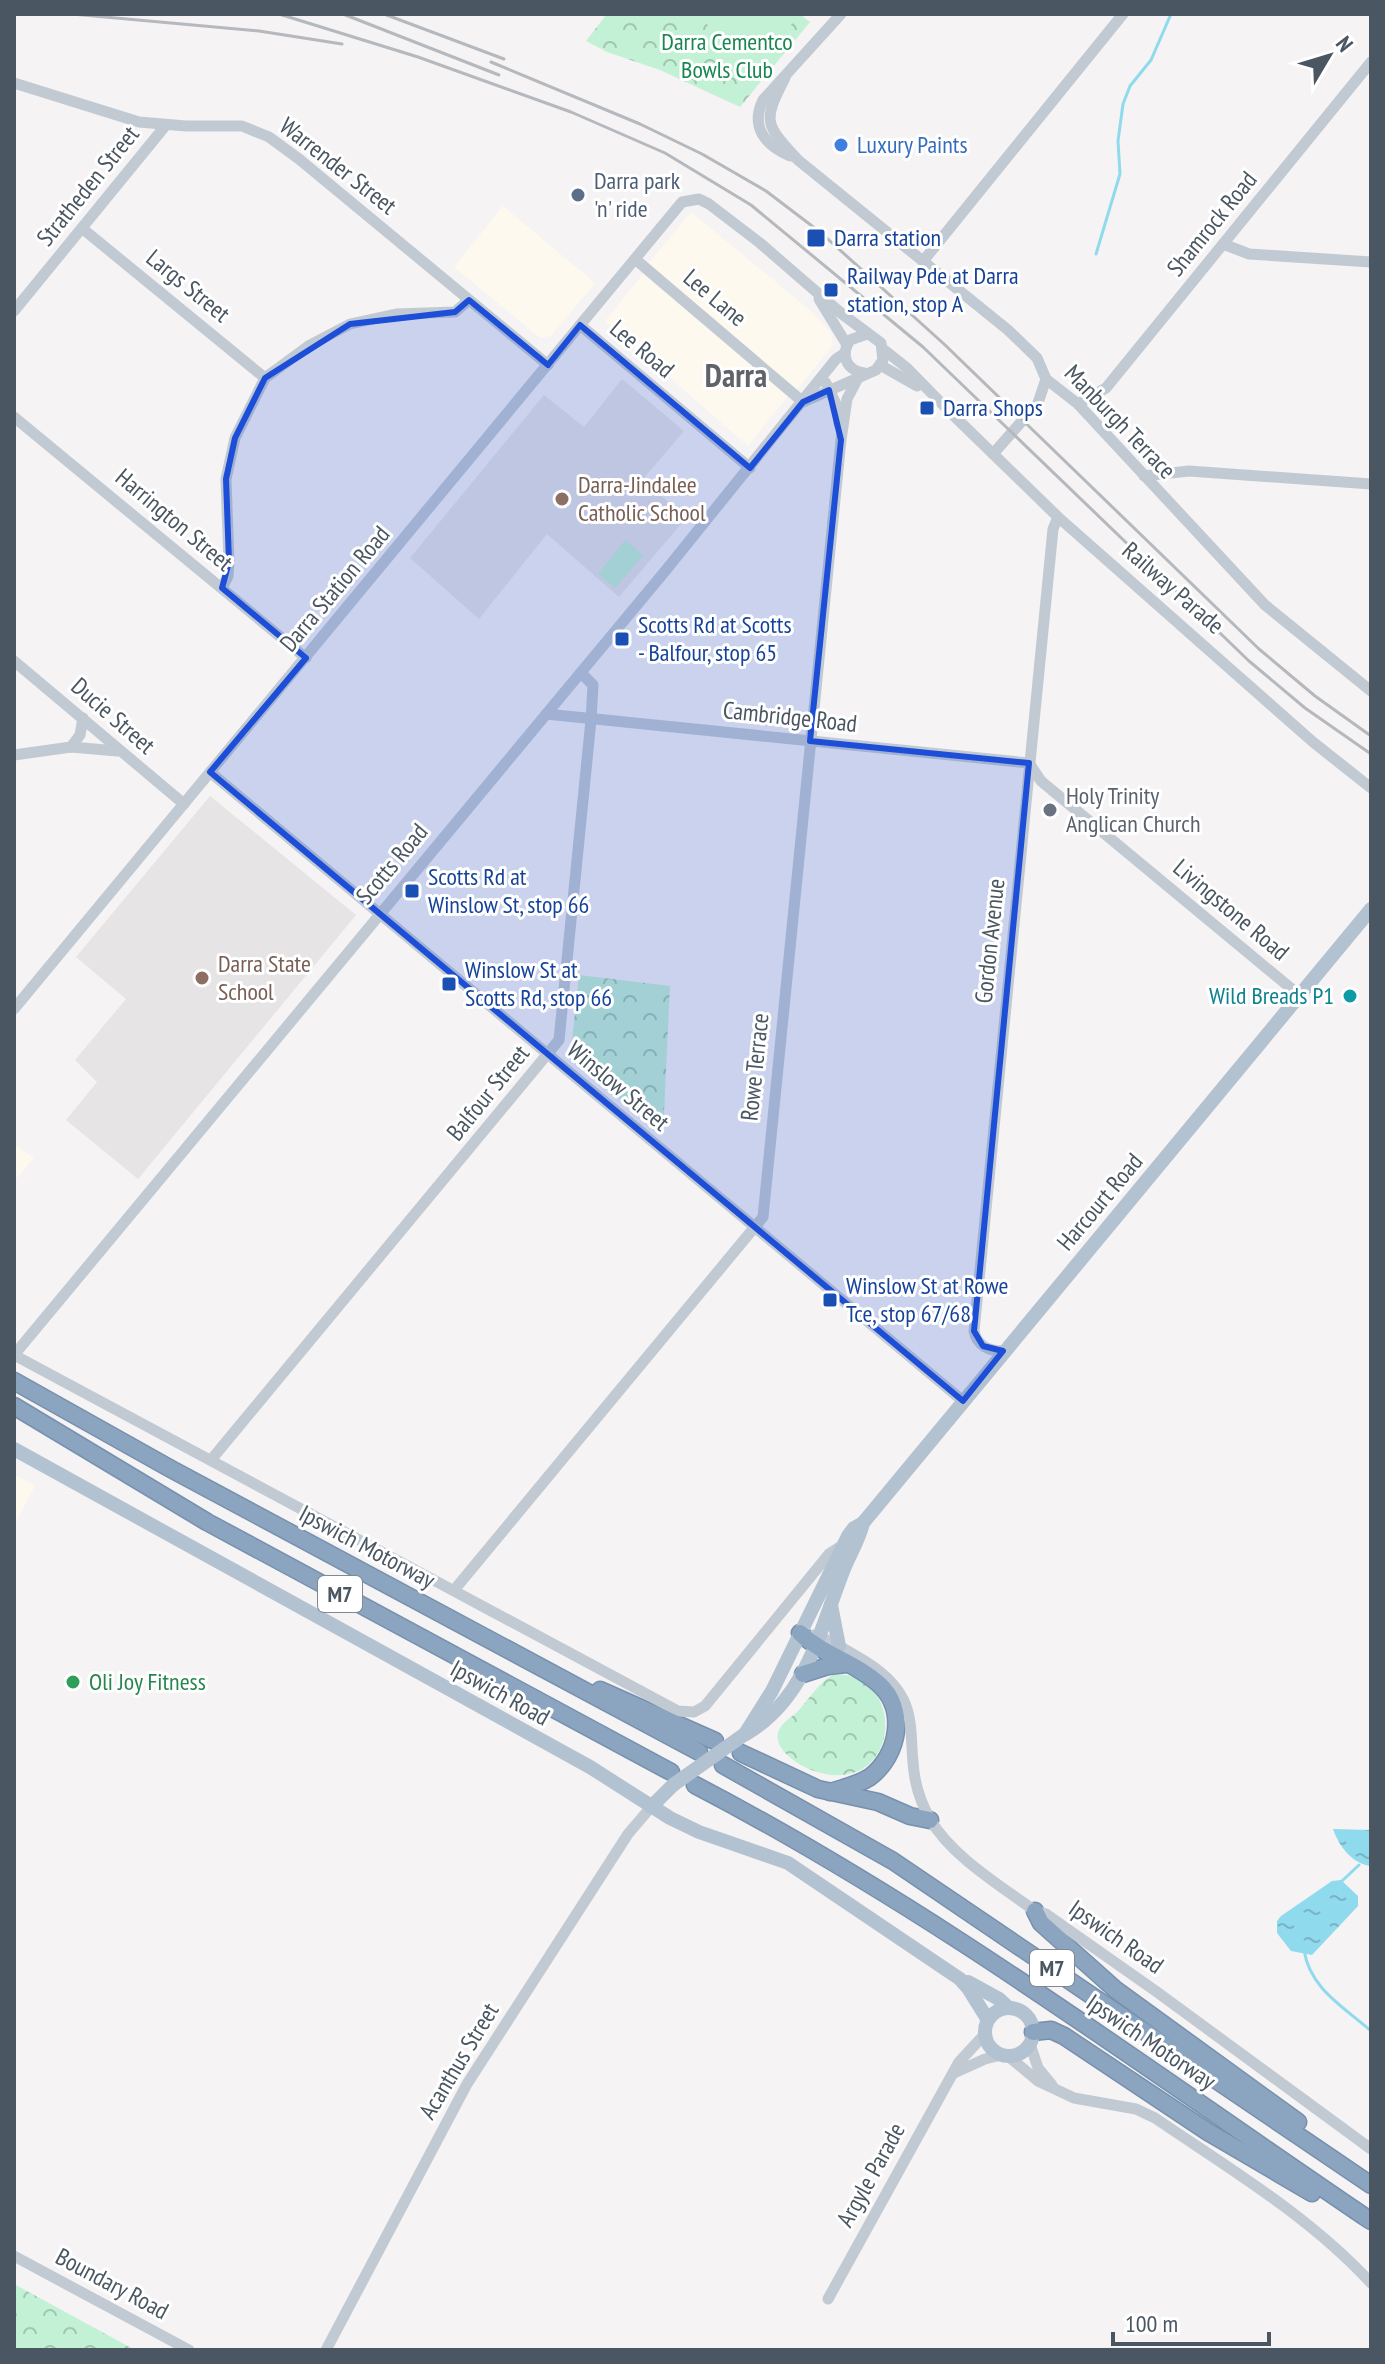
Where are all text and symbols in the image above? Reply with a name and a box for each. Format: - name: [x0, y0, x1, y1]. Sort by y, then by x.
- north arrow: [1289, 16, 1369, 96]
- park label: Darra Cementco Bowls Club: [661, 26, 793, 85]
- text: N: [1330, 30, 1359, 57]
- street label: Warrender Street: [274, 110, 403, 221]
- street label: Stratheden Street: [30, 119, 146, 252]
- place label: Luxury Paints: [857, 129, 968, 160]
- marker: Luxury Paints: [832, 136, 850, 154]
- place label: Darra park 'n' ride: [594, 165, 681, 224]
- street label: Shamrock Road: [1160, 165, 1263, 283]
- marker: Darra park 'n' ride: [569, 186, 587, 204]
- place label: Darra station: [834, 222, 941, 253]
- marker: Darra station: [805, 227, 827, 249]
- street label: Largs Street: [140, 242, 237, 329]
- place label: Railway Pde at Darra station, stop A: [847, 260, 1019, 319]
- street label: Lee Lane: [677, 262, 753, 333]
- marker: Railway Pde at Darra station, stop A: [822, 281, 840, 299]
- street label: Lee Road: [604, 313, 681, 384]
- district label: Darra: [705, 354, 767, 396]
- street label: Manburgh Terrace: [1058, 358, 1183, 485]
- place label: Darra Shops: [943, 392, 1043, 423]
- marker: Darra Shops: [918, 399, 936, 417]
- street label: Harrington Street: [109, 462, 240, 578]
- place label: Darra-Jindalee Catholic School: [578, 469, 706, 528]
- marker: Darra-Jindalee Catholic School: [553, 490, 571, 508]
- street label: Darra Station Road: [273, 519, 396, 658]
- street label: Railway Parade: [1116, 535, 1231, 640]
- place label: Scotts Rd at Scotts - Balfour, stop 65: [638, 609, 792, 668]
- marker: Scotts Rd at Scotts - Balfour, stop 65: [613, 630, 631, 648]
- street label: Ducie Street: [65, 671, 162, 761]
- street label: Cambridge Road: [721, 694, 859, 739]
- place label: Holy Trinity Anglican Church: [1066, 780, 1200, 839]
- marker: Holy Trinity Anglican Church: [1041, 801, 1059, 819]
- street label: Scotts Road: [349, 817, 434, 910]
- street label: Livingstone Road: [1167, 852, 1296, 967]
- place label: Scotts Rd at Winslow St, stop 66: [428, 861, 589, 920]
- street label: Gordon Avenue: [968, 877, 1011, 1005]
- marker: Scotts Rd at Winslow St, stop 66: [403, 882, 421, 900]
- place label: Darra State School: [218, 948, 311, 1007]
- place label: Winslow St at Scotts Rd, stop 66: [465, 954, 612, 1013]
- marker: Darra State School: [193, 969, 211, 987]
- marker: Winslow St at Scotts Rd, stop 66: [440, 975, 458, 993]
- place label: Wild Breads P1: [1209, 980, 1334, 1011]
- marker: Wild Breads P1: [1341, 987, 1359, 1005]
- street label: Rowe Terrace: [733, 1012, 776, 1122]
- street label: Winslow Street: [561, 1034, 676, 1138]
- street label: Balfour Street: [440, 1038, 536, 1147]
- street label: Harcourt Road: [1050, 1147, 1149, 1257]
- place label: Winslow St at Rowe Tce, stop 67/68: [846, 1270, 1008, 1329]
- marker: Winslow St at Rowe Tce, stop 67/68: [821, 1291, 839, 1309]
- street label: Ipswich Motorway: [294, 1498, 441, 1595]
- road number: M7: [318, 1576, 362, 1612]
- street label: Ipswich Road: [445, 1653, 555, 1732]
- place label: Oli Joy Fitness: [89, 1666, 206, 1697]
- marker: Oli Joy Fitness: [64, 1673, 82, 1691]
- street label: Ipswich Road: [1063, 1893, 1170, 1980]
- road number: M7: [1030, 1950, 1074, 1986]
- street label: Ipswich Motorway: [1081, 1987, 1222, 2096]
- street label: Acanthus Street: [412, 1997, 506, 2125]
- street label: Argyle Parade: [829, 2117, 912, 2232]
- street label: Boundary Road: [50, 2241, 174, 2326]
- scale bar: [1113, 2296, 1269, 2346]
- text: 100 m: [1125, 2308, 1178, 2339]

